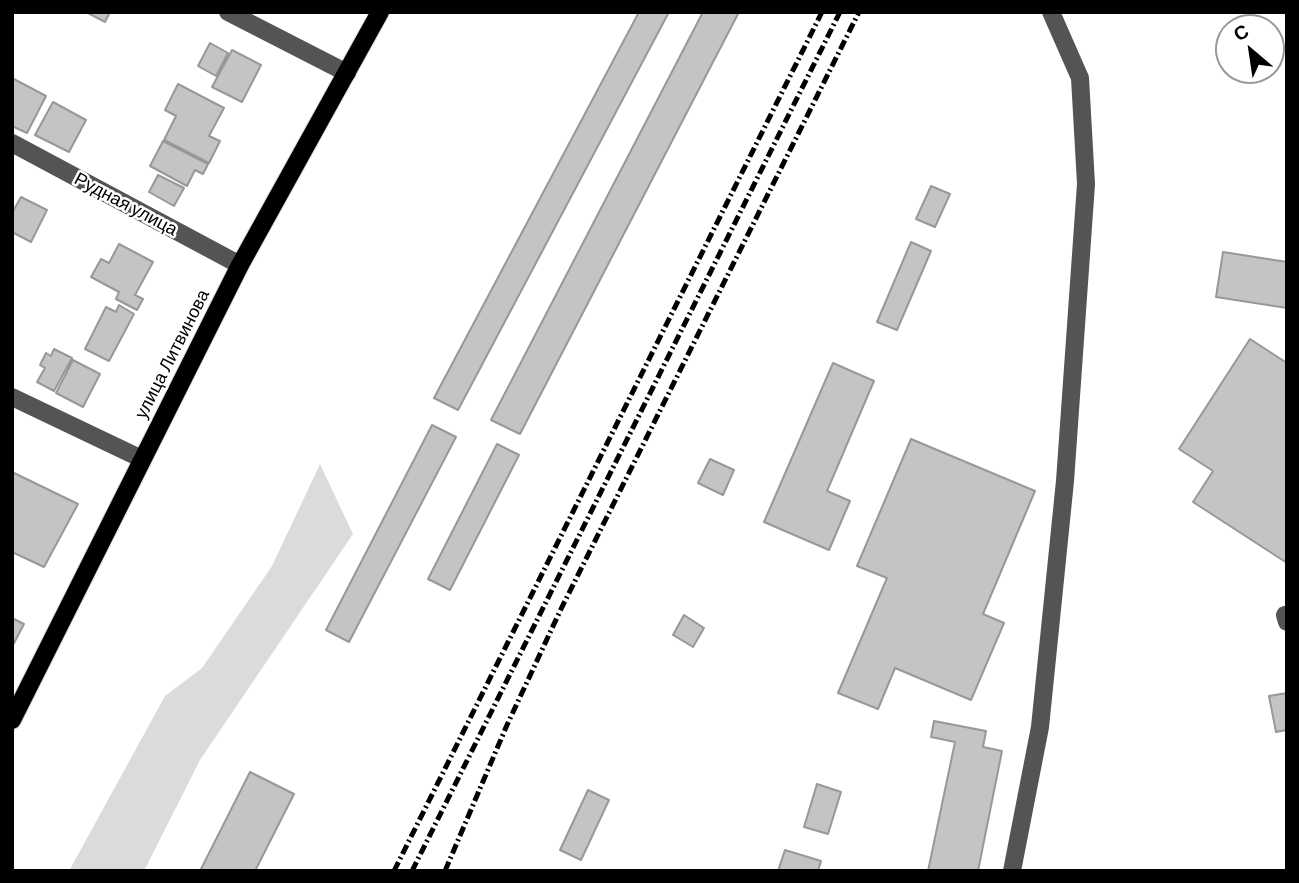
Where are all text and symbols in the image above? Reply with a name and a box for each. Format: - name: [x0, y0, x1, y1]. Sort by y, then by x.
- north arrow: [1215, 14, 1285, 84]
- text: С: [1229, 19, 1252, 45]
- street label: Рудная улица: [71, 168, 181, 240]
- street label: улица Литвинова: [130, 286, 214, 422]

